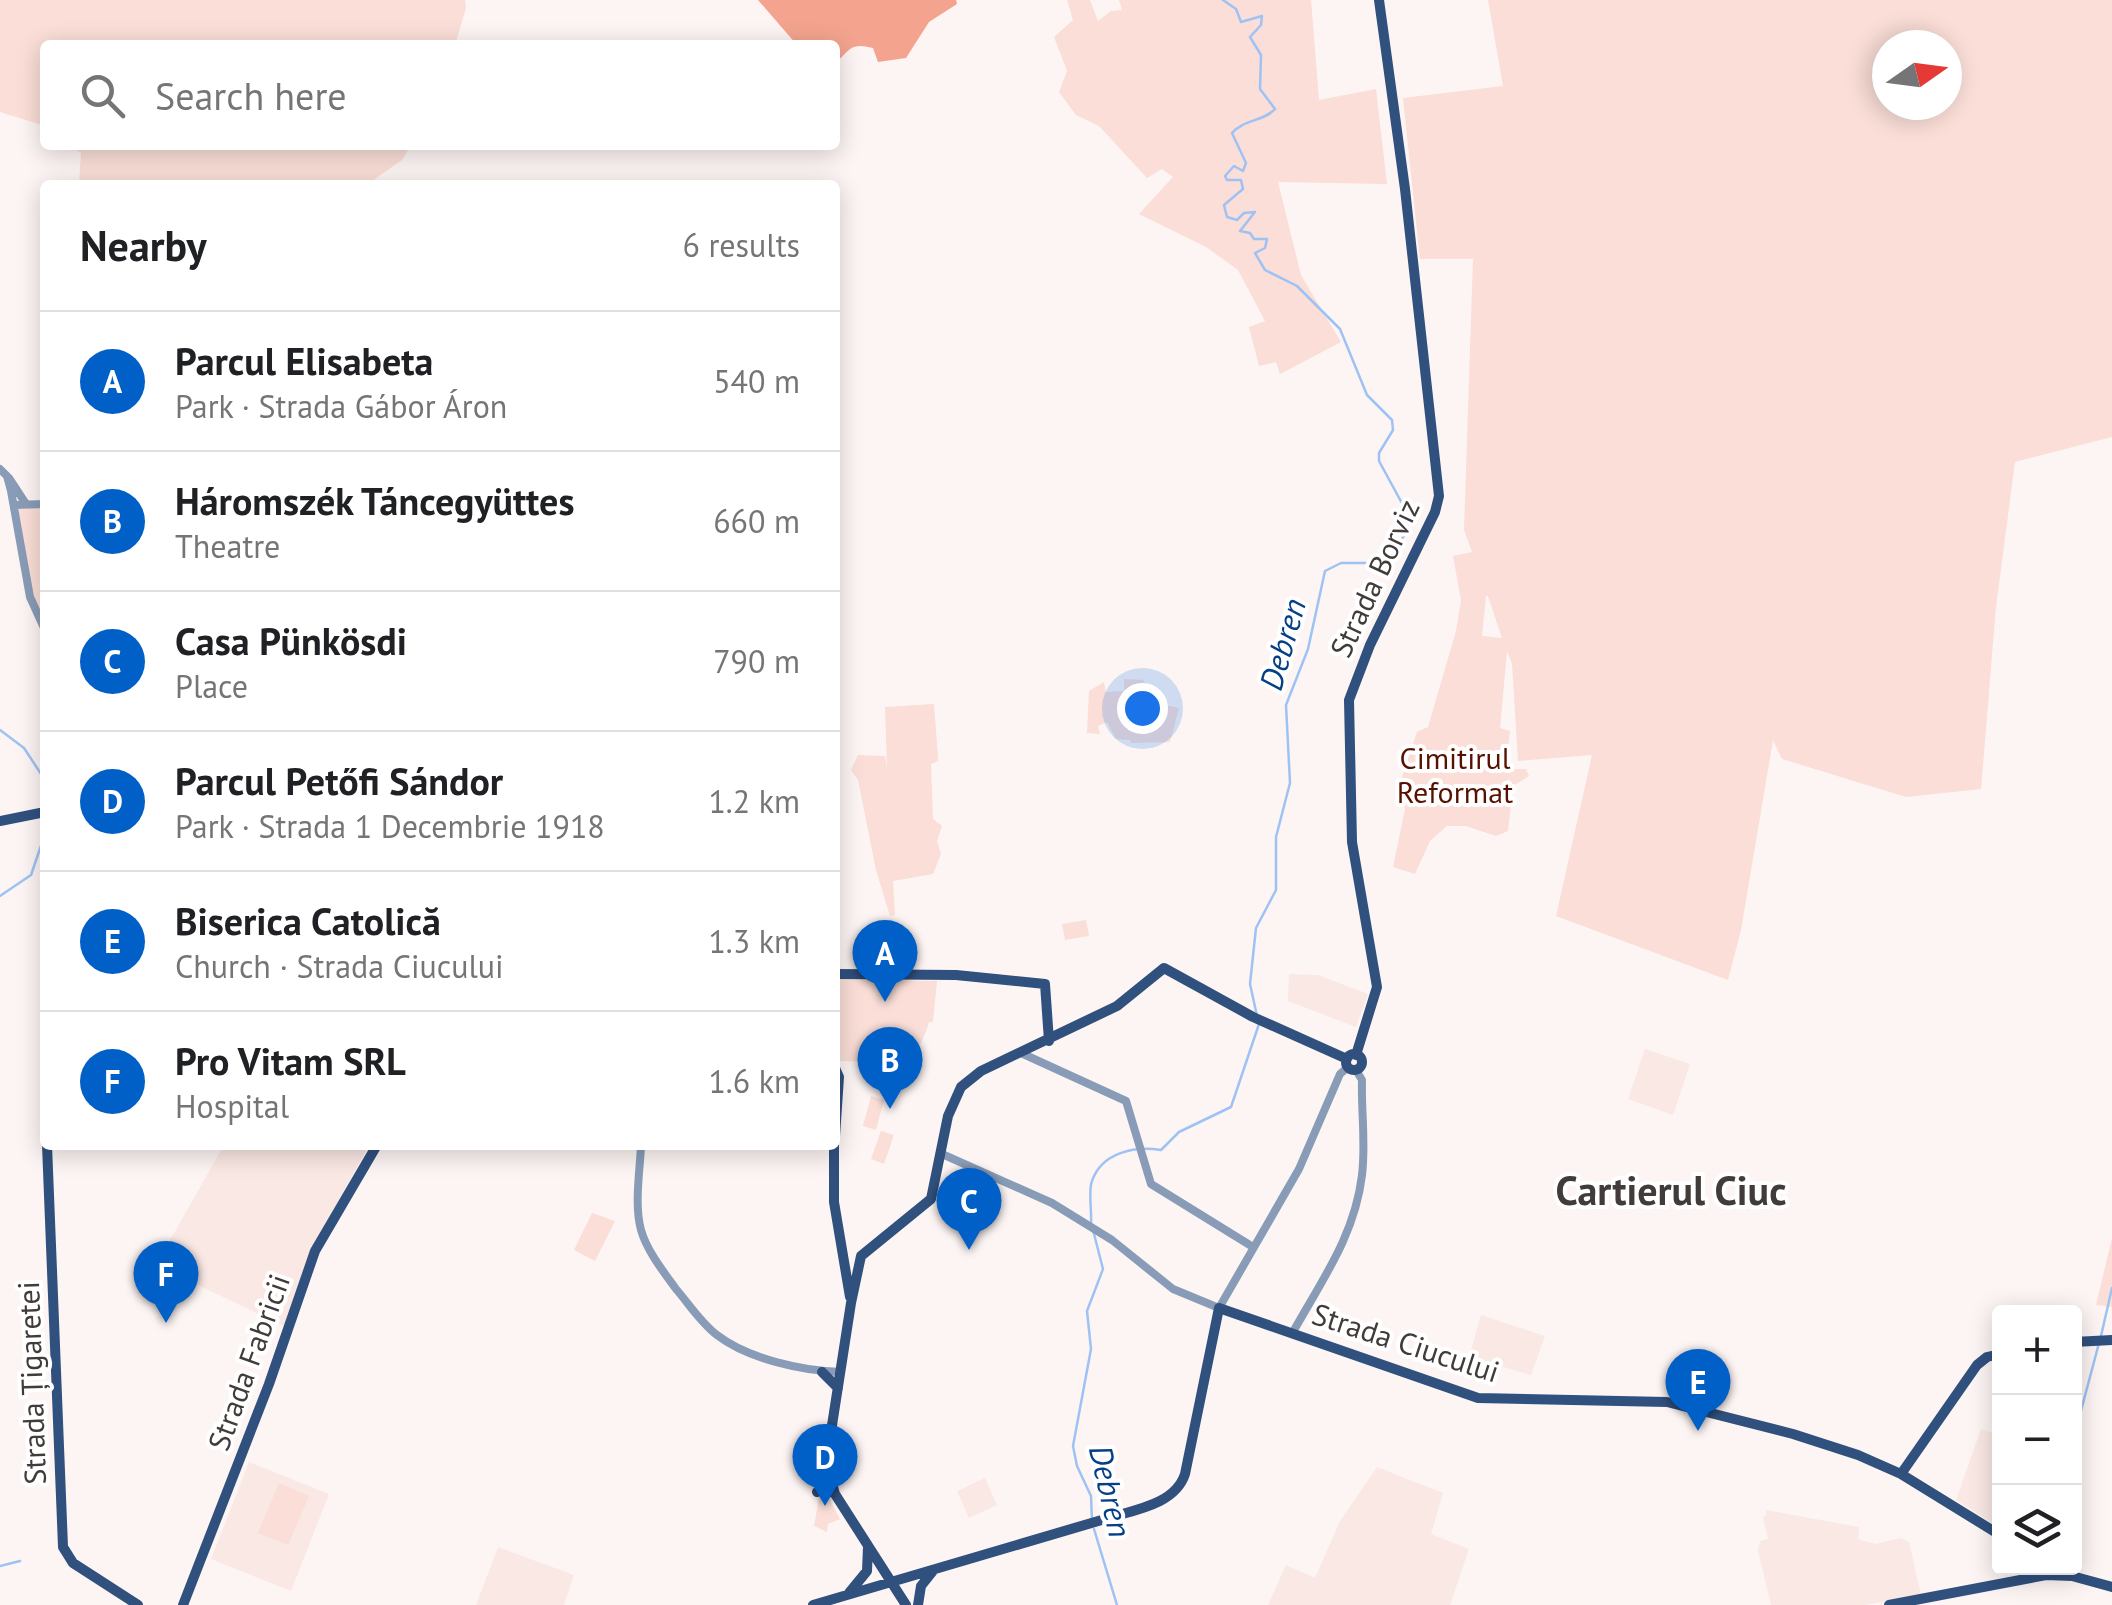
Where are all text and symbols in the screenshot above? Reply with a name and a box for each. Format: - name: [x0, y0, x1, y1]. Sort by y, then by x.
- north arrow: [1872, 30, 1962, 120]
- search box: [40, 40, 840, 150]
- icon: search: [75, 68, 130, 123]
- text: Search here: [155, 71, 347, 120]
- text: Nearby: [80, 218, 207, 273]
- text: 6 results: [682, 224, 800, 266]
- text: Parcul Elisabeta: [175, 336, 433, 385]
- text: A: [103, 360, 122, 402]
- text: 540 m: [713, 360, 800, 402]
- text: Park · Strada Gábor Áron: [175, 385, 507, 427]
- text: Háromszék Táncegyüttes: [175, 476, 574, 525]
- street label: Strada Borviz: [1320, 493, 1428, 663]
- text: B: [103, 500, 122, 542]
- text: 660 m: [713, 500, 800, 542]
- text: Theatre: [175, 525, 280, 567]
- water label: Debren: [1249, 593, 1315, 695]
- text: Casa Pünkösdi: [175, 616, 407, 665]
- text: C: [104, 640, 121, 682]
- text: 790 m: [713, 640, 800, 682]
- text: Place: [175, 665, 248, 707]
- your location: [1117, 683, 1168, 734]
- park label: Cimitirul Reformat: [1397, 738, 1513, 811]
- text: Parcul Petőfi Sándor: [175, 756, 503, 805]
- text: D: [102, 780, 123, 822]
- text: 1.2 km: [708, 780, 800, 822]
- text: Park · Strada 1 Decembrie 1918: [175, 805, 605, 847]
- text: Biserica Catolică: [175, 896, 441, 945]
- text: E: [104, 920, 121, 962]
- text: 1.3 km: [708, 920, 800, 962]
- pin: A: [852, 920, 918, 1002]
- text: Church · Strada Ciucului: [175, 945, 504, 987]
- pin: B: [858, 1026, 922, 1109]
- text: Pro Vitam SRL: [175, 1036, 406, 1085]
- text: F: [104, 1060, 121, 1102]
- text: 1.6 km: [708, 1060, 800, 1102]
- text: Hospital: [175, 1085, 289, 1127]
- district label: Cartierul Ciuc: [1556, 1164, 1786, 1216]
- pin: C: [936, 1168, 1002, 1250]
- pin: F: [134, 1240, 198, 1323]
- street label: Strada Fabricii: [198, 1269, 298, 1455]
- street label: Strada Țigaretei: [8, 1281, 54, 1485]
- street label: Strada Ciucului: [1308, 1293, 1504, 1391]
- map controls: [1992, 1305, 2082, 1575]
- button: +: [1992, 1305, 2082, 1395]
- pin: E: [1666, 1348, 1730, 1431]
- button: −: [1992, 1395, 2082, 1485]
- pin: D: [792, 1424, 858, 1506]
- water label: Debren: [1080, 1441, 1142, 1541]
- button: layers: [1992, 1485, 2082, 1575]

